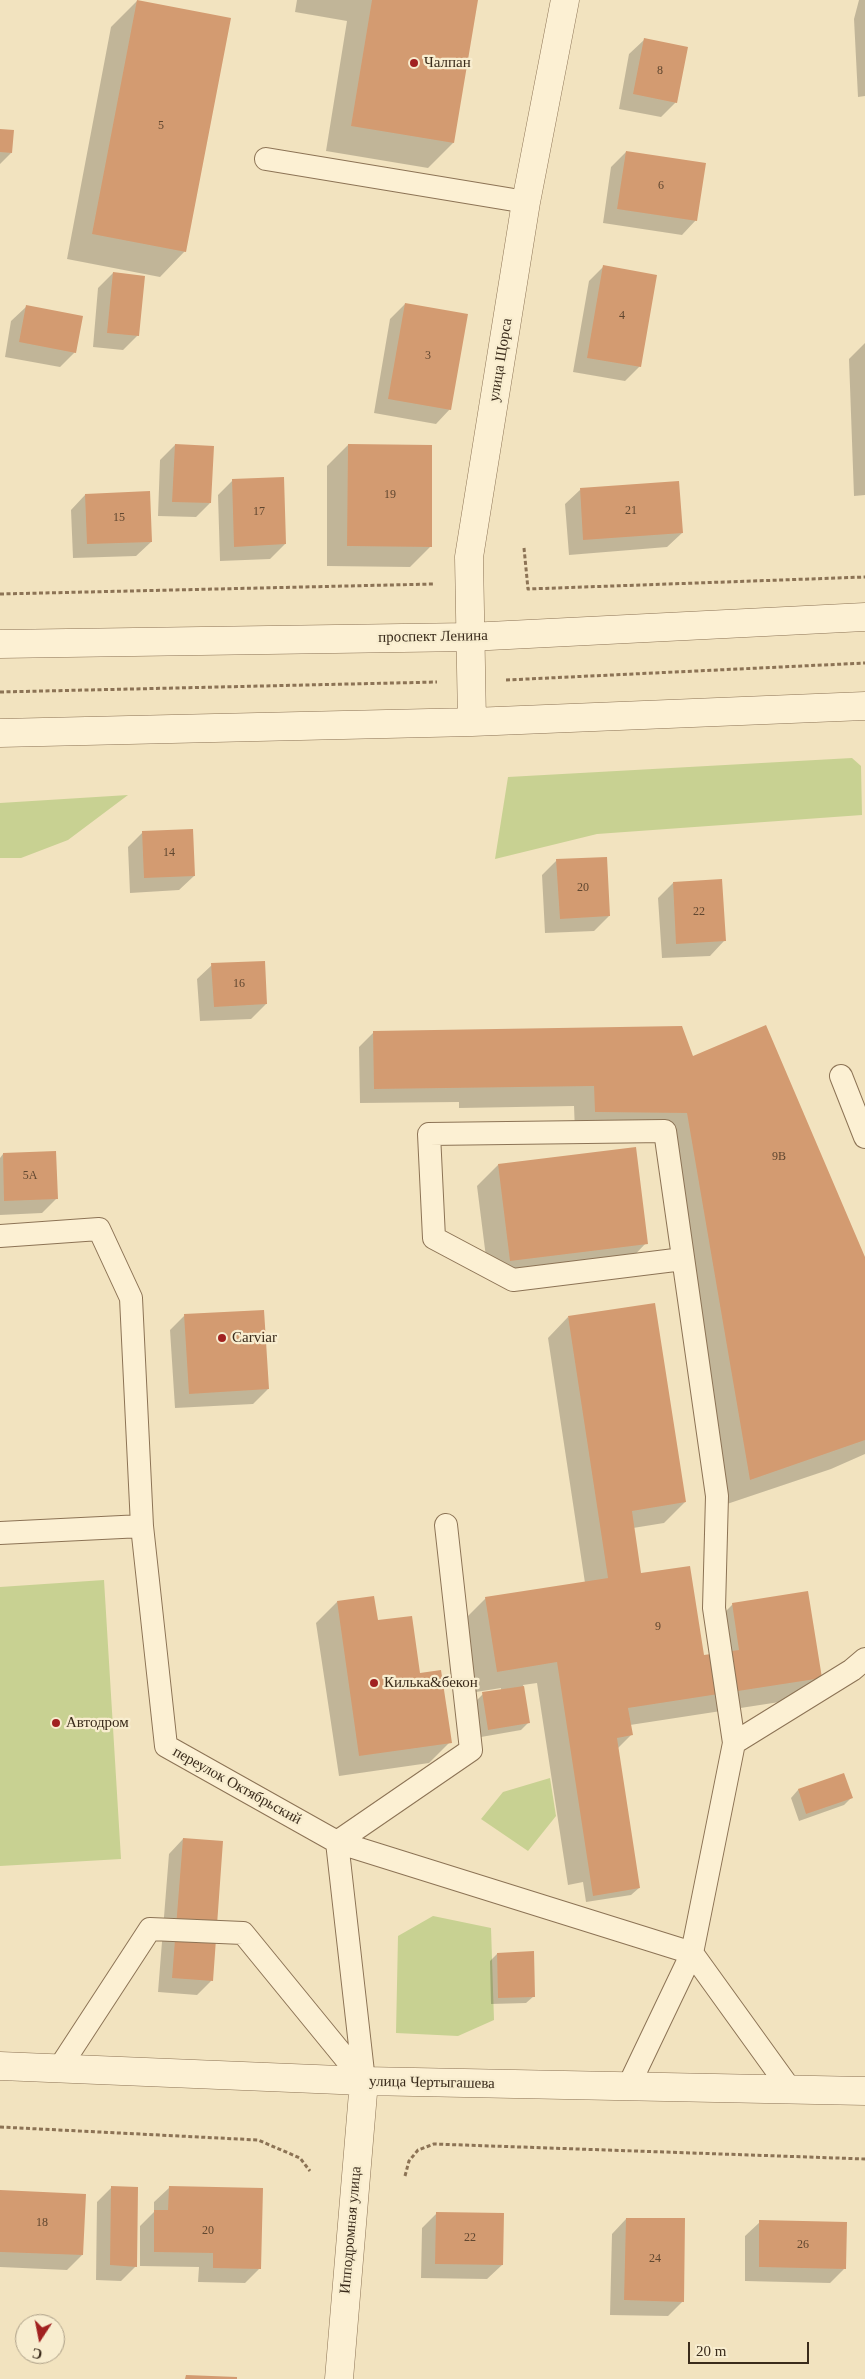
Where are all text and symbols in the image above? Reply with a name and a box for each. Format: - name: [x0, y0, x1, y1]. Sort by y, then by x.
- place label: Чалпан: [424, 54, 471, 72]
- marker: Чалпан: [408, 57, 420, 69]
- house number: 8: [657, 64, 663, 78]
- house number: 5: [158, 119, 164, 133]
- house number: 6: [658, 179, 664, 193]
- house number: 4: [619, 309, 625, 323]
- street label: улица Щорса: [486, 317, 516, 403]
- house number: 3: [425, 349, 431, 363]
- house number: 19: [384, 488, 396, 502]
- house number: 21: [625, 504, 637, 518]
- house number: 17: [253, 505, 265, 519]
- house number: 15: [113, 511, 125, 525]
- street label: проспект Ленина: [378, 627, 488, 647]
- house number: 14: [163, 846, 175, 860]
- house number: 20: [577, 881, 589, 895]
- house number: 22: [693, 905, 705, 919]
- house number: 16: [233, 977, 245, 991]
- house number: 9В: [772, 1150, 786, 1164]
- house number: 5А: [23, 1169, 37, 1183]
- place label: Carviar: [232, 1329, 277, 1347]
- marker: Carviar: [216, 1332, 228, 1344]
- house number: 9: [655, 1620, 661, 1634]
- place label: Килька&бекон: [384, 1674, 478, 1692]
- marker: Килька&бекон: [368, 1677, 380, 1689]
- place label: Автодром: [66, 1714, 129, 1732]
- marker: Автодром: [50, 1717, 62, 1729]
- street label: переулок Октябрьский: [169, 1743, 305, 1829]
- street label: улица Чертыгашева: [369, 2073, 495, 2093]
- street label: Ипподромная улица: [336, 2165, 366, 2295]
- house number: 18: [36, 2216, 48, 2230]
- house number: 20: [202, 2224, 214, 2238]
- house number: 22: [464, 2231, 476, 2245]
- house number: 26: [797, 2238, 809, 2252]
- house number: 24: [649, 2252, 661, 2266]
- north arrow: [15, 2314, 65, 2364]
- scale bar: [690, 2332, 811, 2364]
- text: 20 m: [696, 2343, 726, 2359]
- text: С: [31, 2345, 44, 2362]

